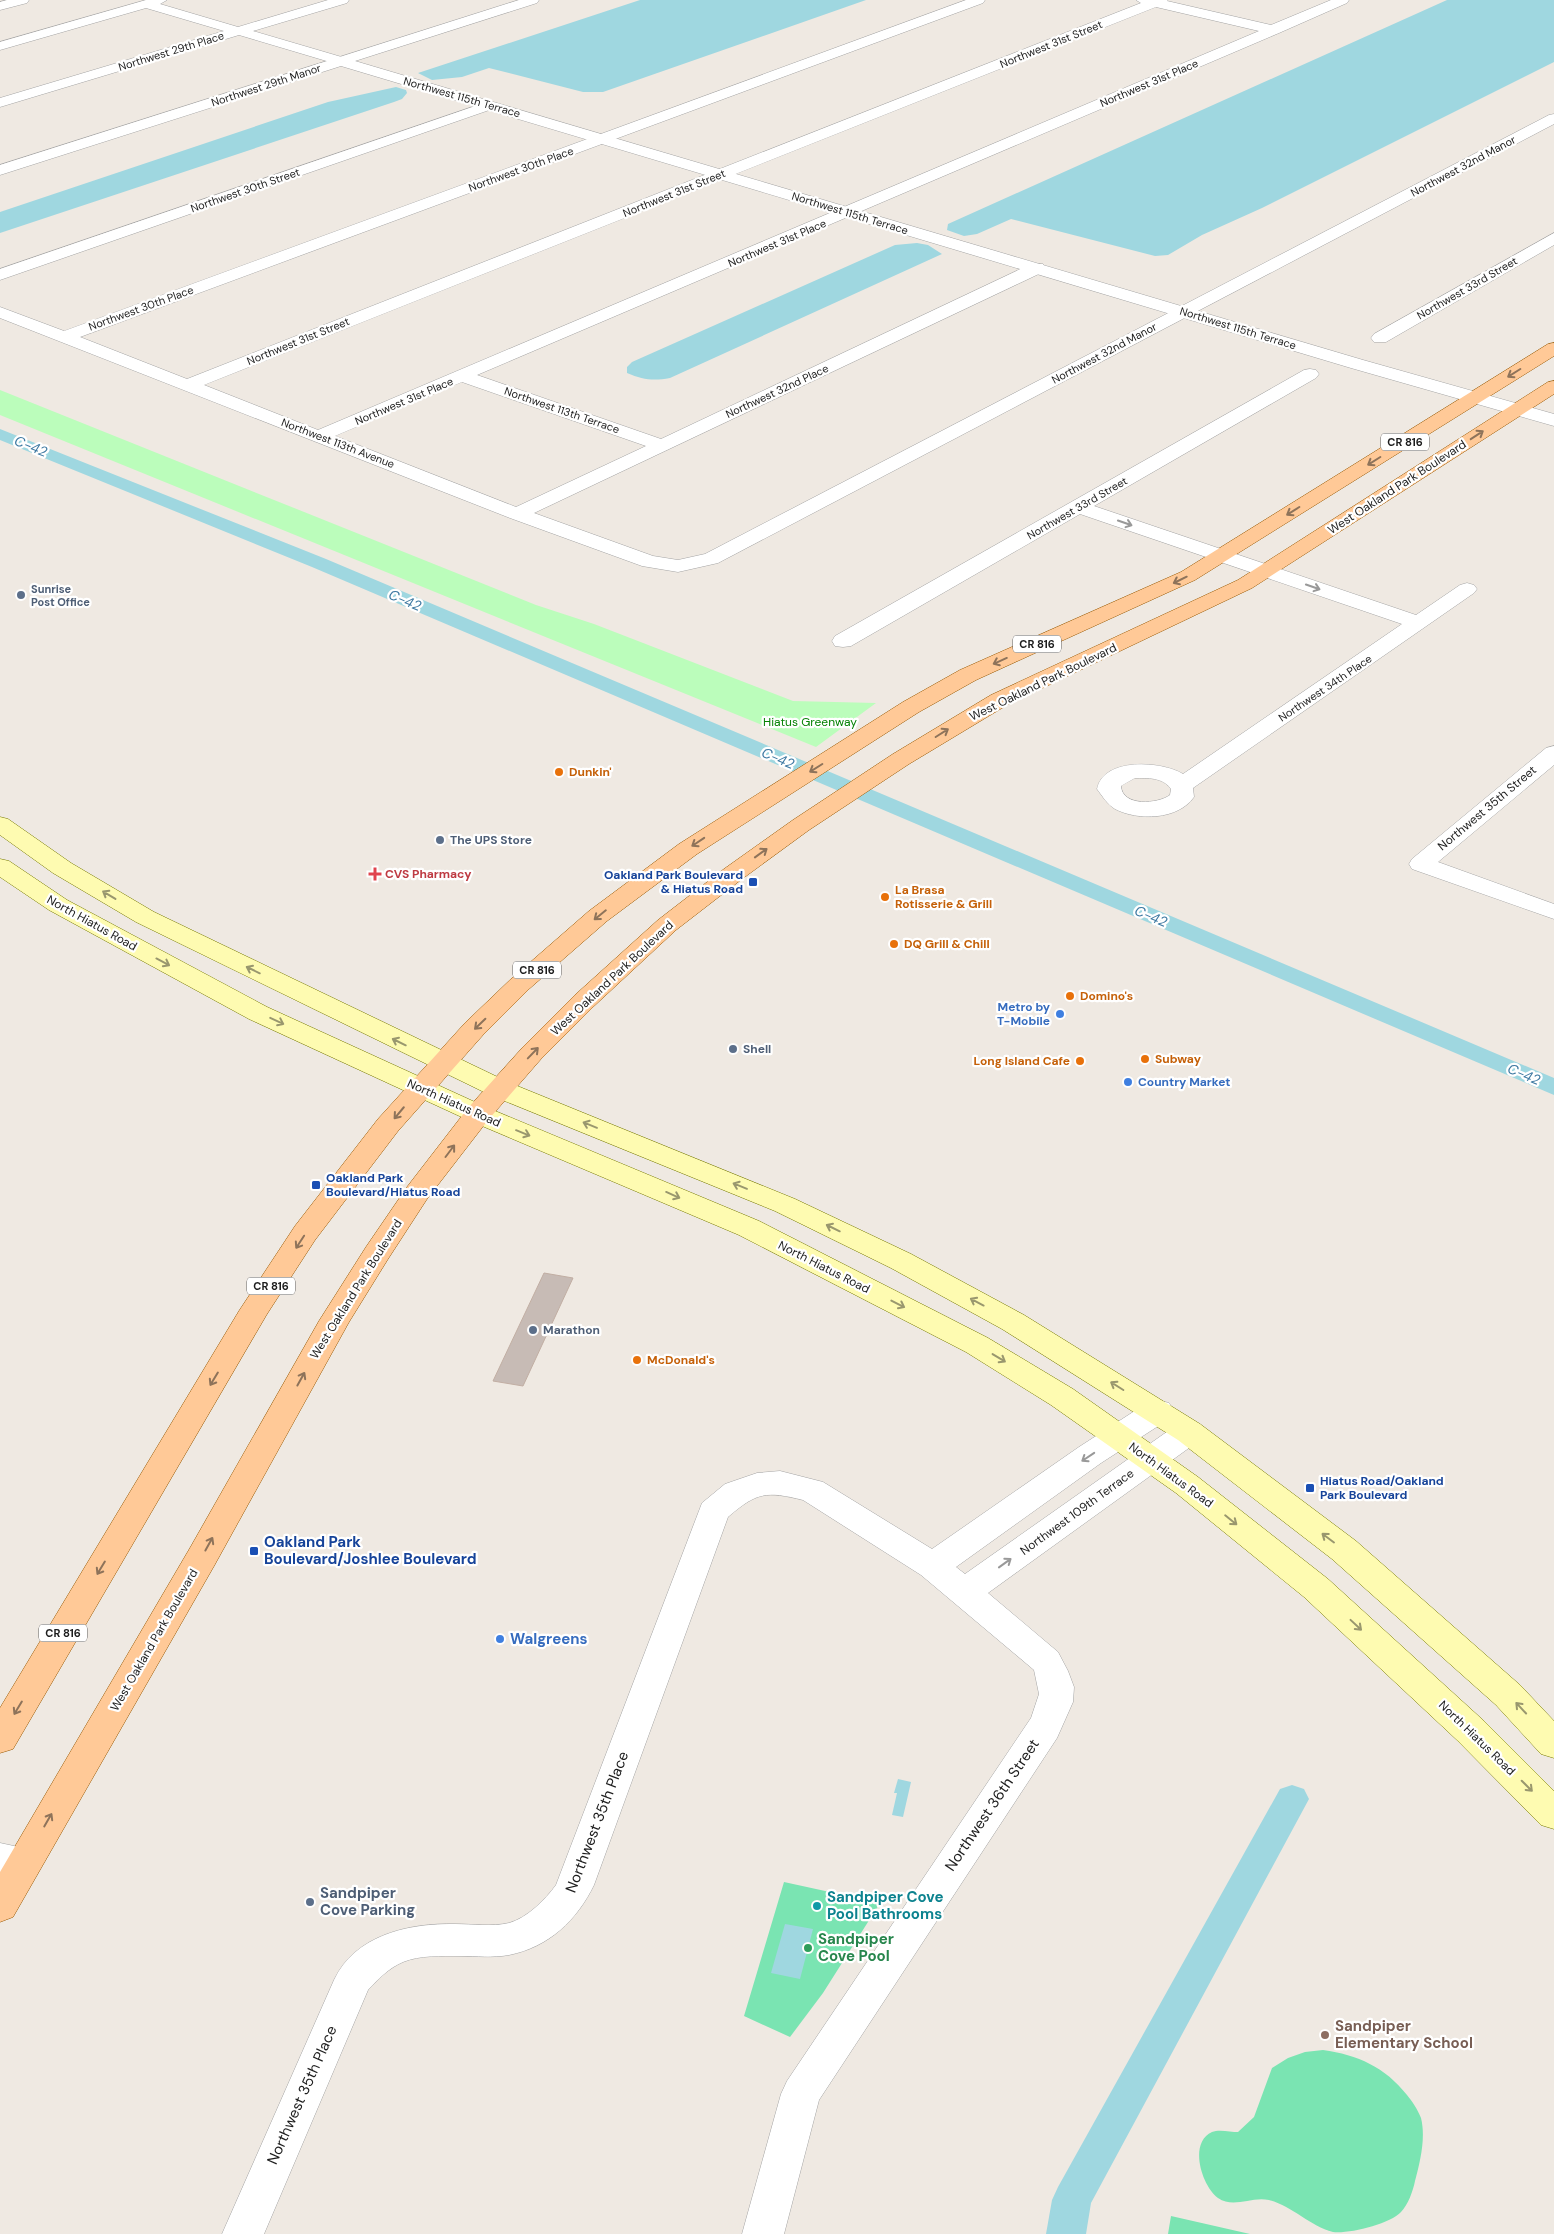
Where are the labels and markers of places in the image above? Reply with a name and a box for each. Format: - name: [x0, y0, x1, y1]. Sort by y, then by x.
- place label: Sunrise Post Office: [31, 582, 90, 609]
- marker: Sunrise Post Office: [15, 589, 27, 601]
- place label: Dunkin': [569, 764, 612, 780]
- marker: Dunkin': [553, 766, 565, 778]
- place label: The UPS Store: [450, 832, 532, 848]
- marker: The UPS Store: [434, 834, 446, 846]
- place label: CVS Pharmacy: [385, 866, 472, 882]
- place label: Oakland Park Boulevard & Hiatus Road: [604, 867, 743, 897]
- marker: CVS Pharmacy: [369, 868, 381, 880]
- marker: Oakland Park Boulevard & Hiatus Road: [747, 876, 759, 888]
- place label: La Brasa Rotisserie & Grill: [895, 882, 992, 912]
- marker: La Brasa Rotisserie & Grill: [879, 891, 891, 903]
- place label: DQ Grill & Chill: [904, 936, 990, 952]
- marker: DQ Grill & Chill: [888, 938, 900, 950]
- place label: Domino's: [1080, 988, 1133, 1004]
- marker: Domino's: [1064, 990, 1076, 1002]
- place label: Metro by T-Mobile: [997, 999, 1051, 1029]
- marker: Metro by T-Mobile: [1054, 1008, 1066, 1020]
- place label: Shell: [743, 1041, 771, 1057]
- marker: Shell: [727, 1043, 739, 1055]
- place label: Subway: [1155, 1051, 1202, 1067]
- place label: Long Island Cafe: [974, 1053, 1070, 1069]
- marker: Subway: [1139, 1053, 1151, 1065]
- marker: Long Island Cafe: [1074, 1055, 1086, 1067]
- place label: Country Market: [1138, 1074, 1231, 1090]
- marker: Country Market: [1122, 1076, 1134, 1088]
- place label: Oakland Park Boulevard/Hiatus Road: [326, 1170, 461, 1200]
- marker: Oakland Park Boulevard/Hiatus Road: [310, 1179, 322, 1191]
- place label: Marathon: [543, 1322, 600, 1338]
- marker: Marathon: [527, 1324, 539, 1336]
- place label: McDonald's: [647, 1352, 715, 1368]
- marker: McDonald's: [631, 1354, 643, 1366]
- place label: Hiatus Road/Oakland Park Boulevard: [1320, 1473, 1444, 1503]
- marker: Hiatus Road/Oakland Park Boulevard: [1304, 1482, 1316, 1494]
- place label: Oakland Park Boulevard/Joshlee Boulevard: [264, 1532, 477, 1569]
- marker: Oakland Park Boulevard/Joshlee Boulevard: [248, 1545, 260, 1557]
- place label: Walgreens: [510, 1629, 587, 1649]
- marker: Walgreens: [494, 1633, 506, 1645]
- place label: Sandpiper Cove Parking: [320, 1883, 415, 1920]
- place label: Sandpiper Cove Pool Bathrooms: [827, 1887, 943, 1924]
- marker: Sandpiper Cove Parking: [304, 1896, 316, 1908]
- marker: Sandpiper Cove Pool Bathrooms: [811, 1900, 823, 1912]
- place label: Sandpiper Cove Pool: [818, 1929, 894, 1966]
- marker: Sandpiper Cove Pool: [802, 1942, 814, 1954]
- place label: Sandpiper Elementary School: [1335, 2016, 1473, 2053]
- marker: Sandpiper Elementary School: [1319, 2029, 1331, 2041]

